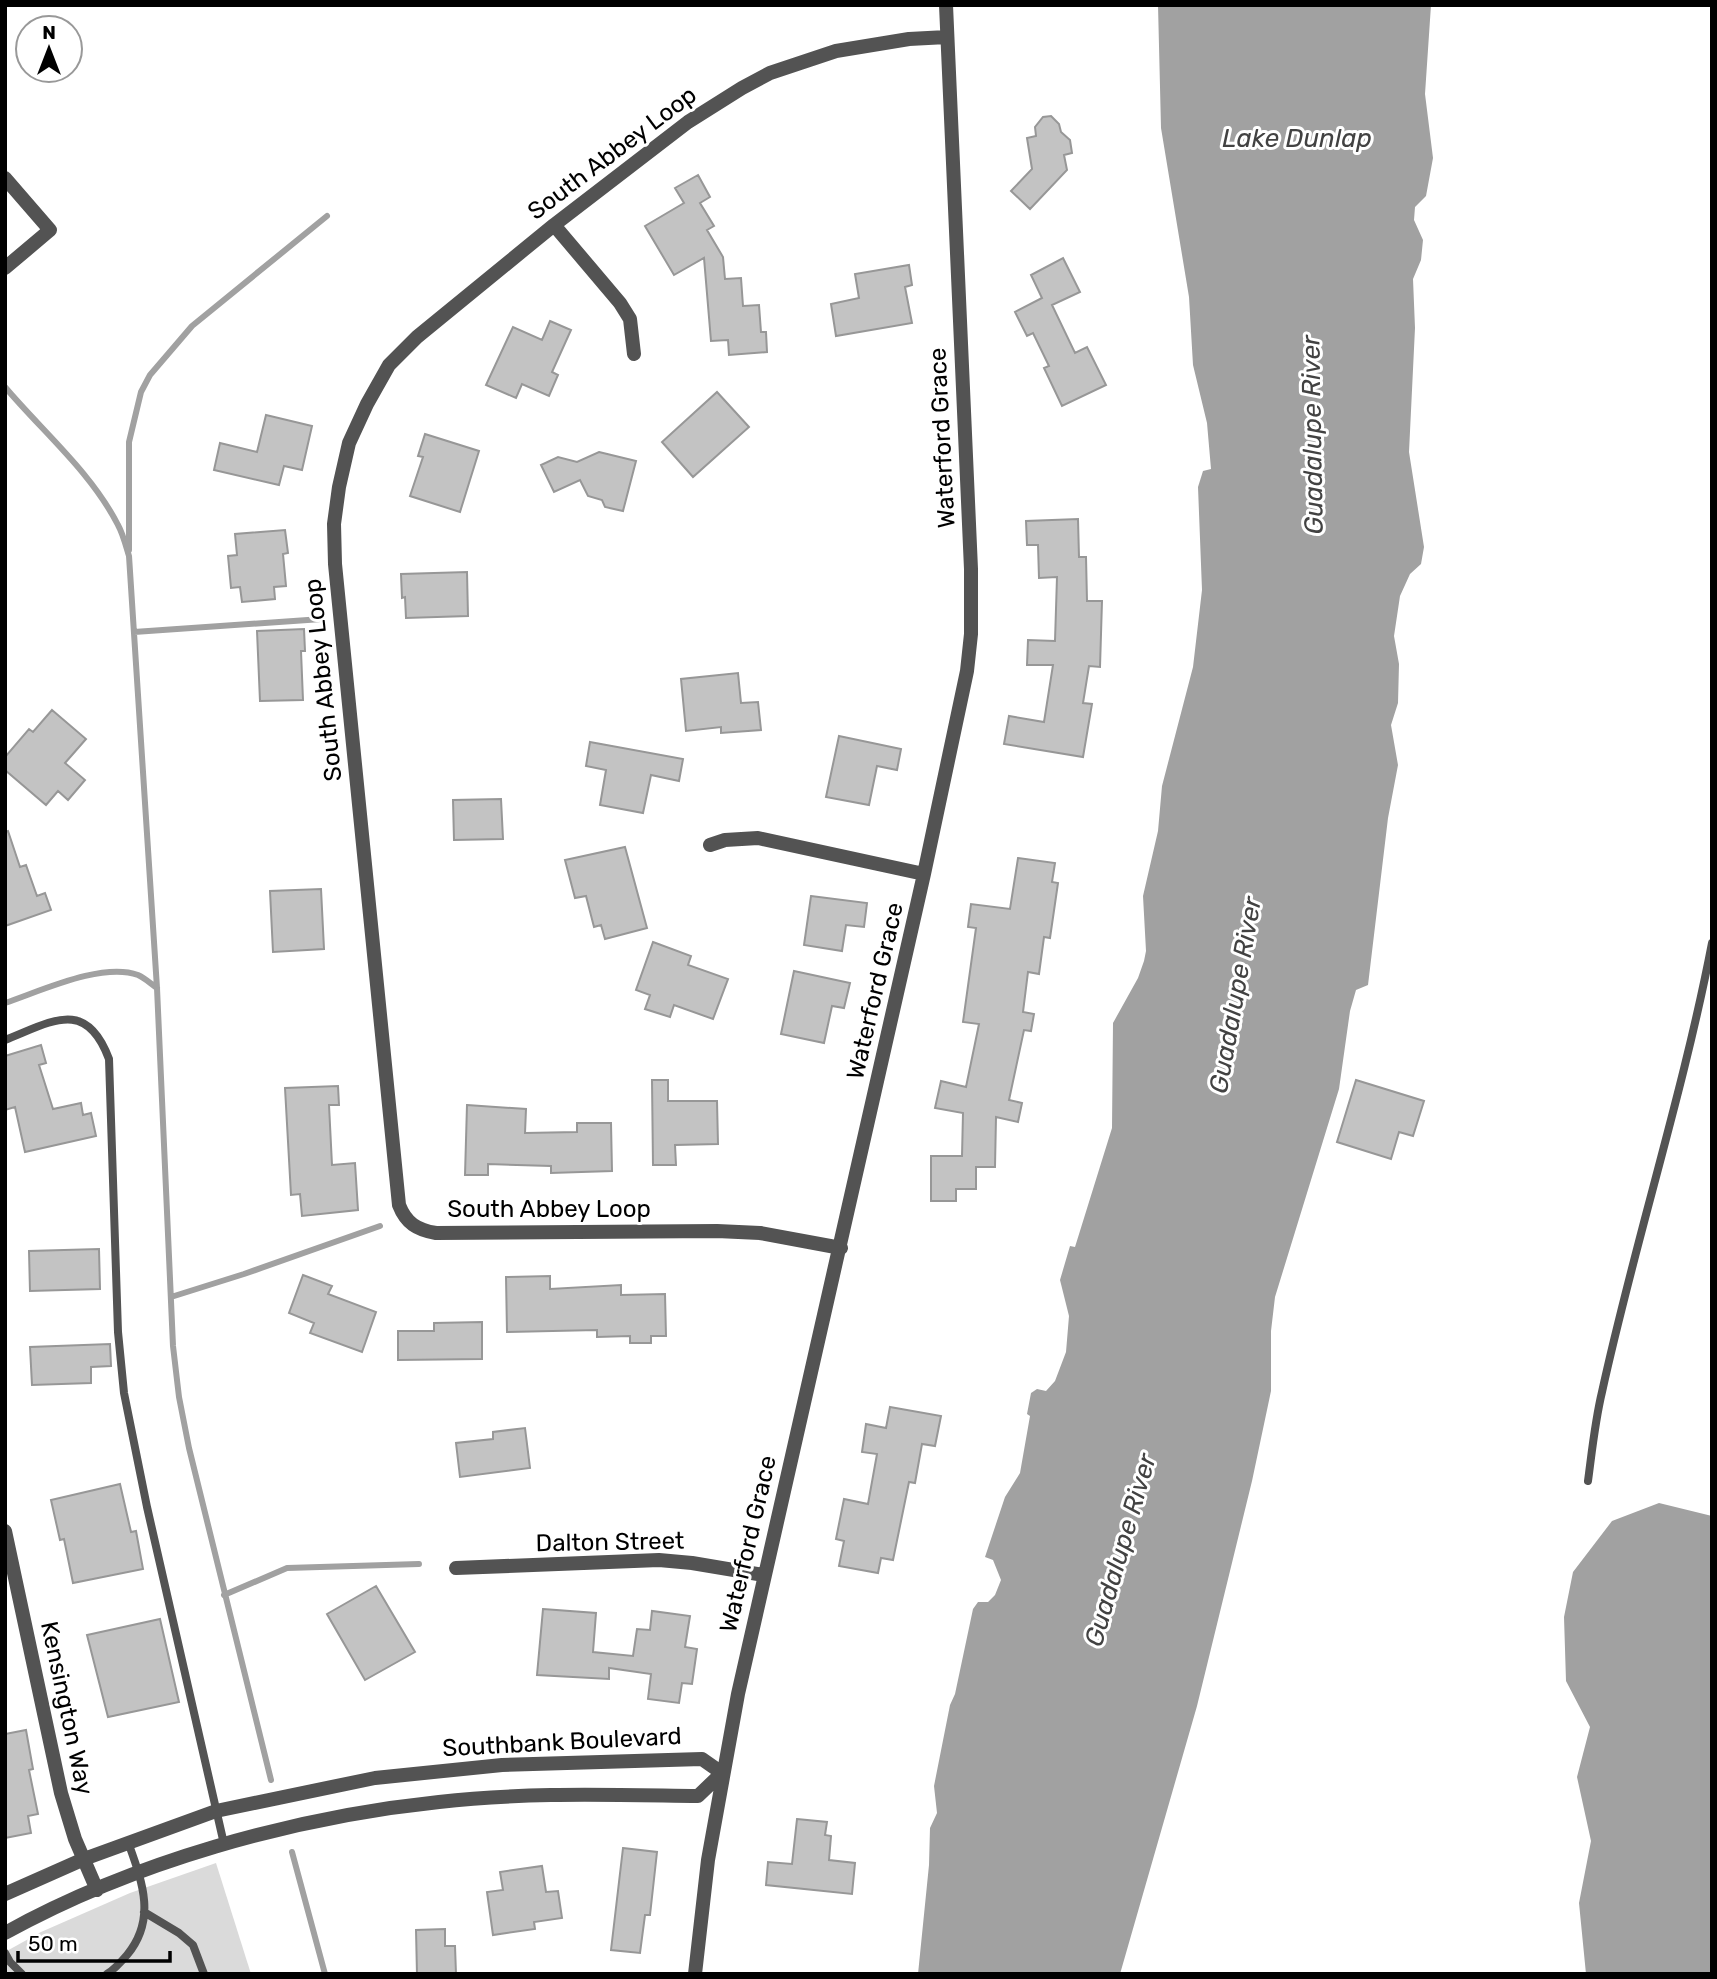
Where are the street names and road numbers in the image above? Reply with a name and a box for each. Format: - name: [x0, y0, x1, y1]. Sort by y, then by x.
- street label: South Abbey Loop: [522, 81, 702, 225]
- street label: Waterford Grace: [923, 347, 961, 529]
- street label: South Abbey Loop: [298, 577, 348, 783]
- street label: Waterford Grace: [841, 900, 909, 1082]
- street label: South Abbey Loop: [447, 1195, 651, 1223]
- street label: Waterford Grace: [714, 1453, 782, 1635]
- street label: Dalton Street: [535, 1527, 685, 1557]
- street label: Kensington Way: [35, 1619, 99, 1797]
- street label: Southbank Boulevard: [442, 1722, 682, 1762]

